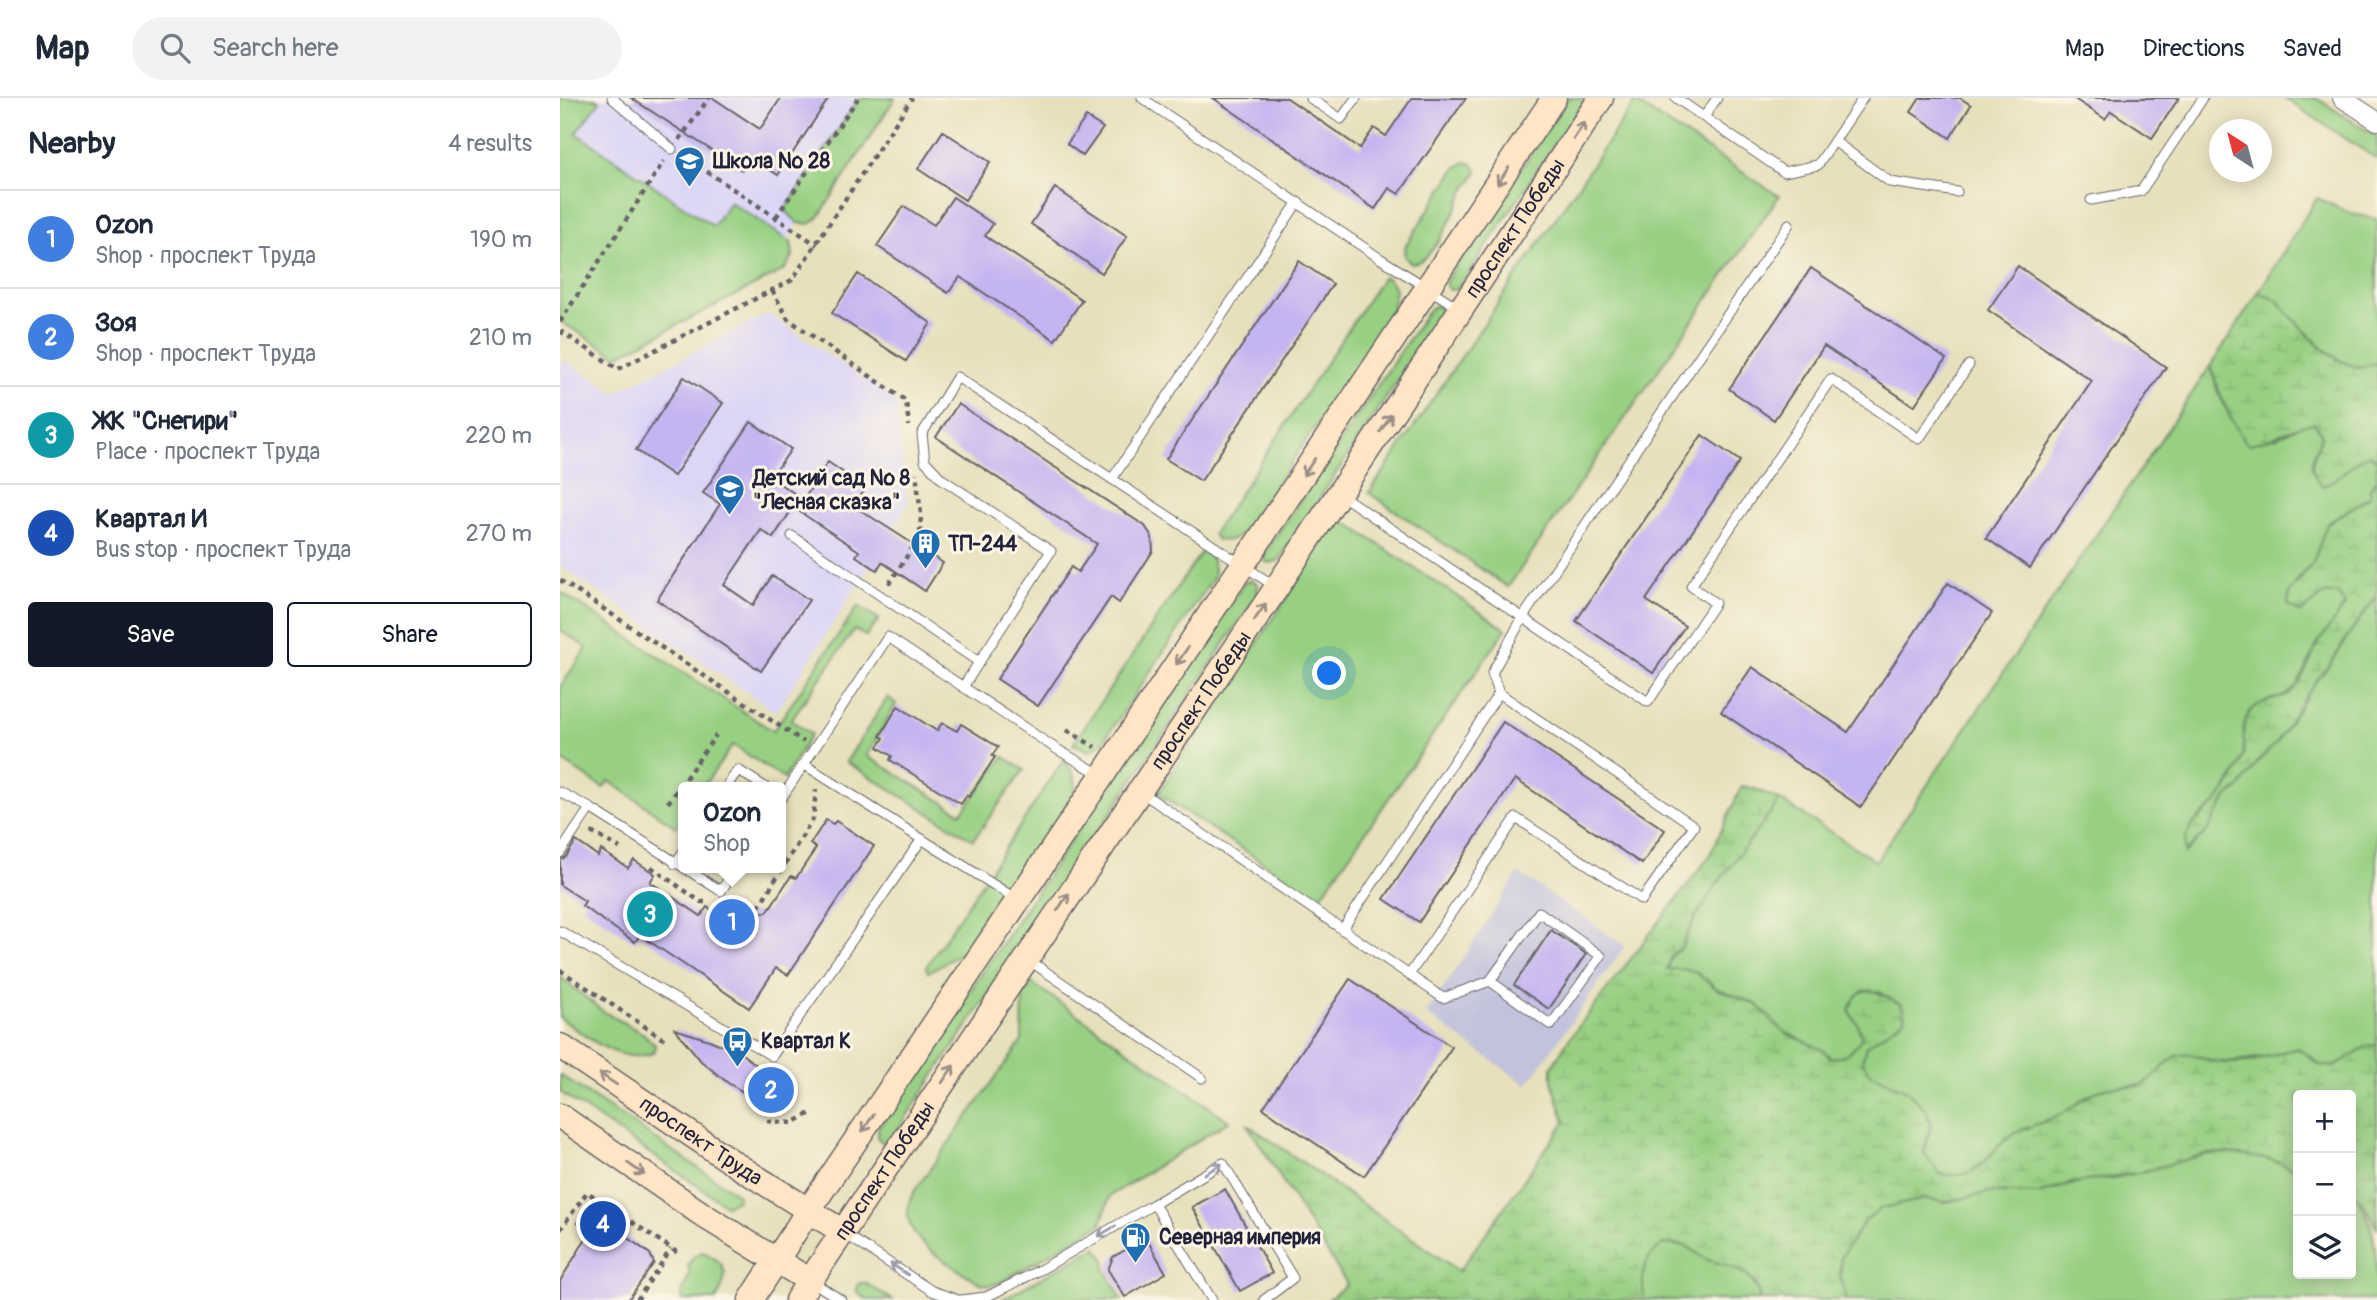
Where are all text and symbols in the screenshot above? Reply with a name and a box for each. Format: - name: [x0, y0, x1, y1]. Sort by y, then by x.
- search box: [132, 17, 622, 80]
- text: Map: [35, 28, 90, 69]
- icon: search: [156, 29, 194, 67]
- text: Search here: [212, 32, 339, 64]
- text: Map: [2065, 34, 2105, 63]
- text: Directions: [2143, 34, 2244, 63]
- text: Saved: [2282, 34, 2342, 63]
- north arrow: [2209, 119, 2272, 182]
- one-way arrow: [1572, 122, 1586, 141]
- text: Nearby: [28, 125, 115, 162]
- text: 4 results: [448, 129, 532, 158]
- school or university icon: Школа № 28: [673, 144, 707, 188]
- place label: Школа № 28: [712, 148, 830, 175]
- street label: проспект Победы: [1459, 153, 1571, 303]
- one-way arrow: [1496, 165, 1510, 185]
- text: Ozon: [95, 209, 153, 241]
- text: 1: [47, 225, 56, 254]
- text: 190 m: [470, 225, 532, 254]
- text: Shop · проспект Труда: [95, 241, 316, 270]
- text: Зоя: [95, 307, 137, 339]
- text: 2: [45, 323, 57, 352]
- text: 210 m: [469, 323, 532, 352]
- text: Shop · проспект Труда: [95, 339, 316, 368]
- text: ЖК "Снегири": [95, 405, 238, 437]
- one-way arrow: [1379, 414, 1393, 433]
- text: 3: [45, 421, 57, 450]
- text: 220 m: [465, 421, 532, 450]
- text: Place · проспект Труда: [95, 437, 320, 466]
- one-way arrow: [1302, 457, 1316, 476]
- place label: Детский сад № 8 "Лесная сказка": [751, 465, 911, 516]
- school or university icon: Детский сад № 8 "Лесная сказка": [713, 473, 747, 517]
- text: Квартал И: [95, 503, 207, 535]
- text: 4: [44, 519, 58, 548]
- text: 270 m: [466, 519, 532, 548]
- building icon: ТП-244: [908, 527, 942, 571]
- place label: ТП-244: [947, 531, 1018, 558]
- text: Bus stop · проспект Труда: [95, 535, 351, 564]
- button: Save: [28, 602, 273, 667]
- button: Share: [287, 602, 532, 667]
- one-way arrow: [1253, 603, 1267, 623]
- street label: проспект Победы: [1145, 626, 1258, 775]
- one-way arrow: [1175, 646, 1190, 665]
- your location: [1312, 656, 1346, 690]
- popup: [678, 782, 786, 873]
- text: Ozon: [703, 797, 761, 829]
- text: Shop: [703, 829, 750, 858]
- pin: 3: [627, 888, 673, 940]
- one-way arrow: [1056, 893, 1071, 912]
- pin: 1: [709, 896, 755, 948]
- bus stop icon: Квартал К: [721, 1024, 755, 1068]
- place label: Квартал К: [761, 1028, 851, 1055]
- pin: 2: [748, 1064, 794, 1116]
- one-way arrow: [942, 1064, 956, 1084]
- one-way arrow: [599, 1072, 619, 1086]
- street label: проспект Труда: [634, 1090, 767, 1192]
- map controls: [2293, 1090, 2356, 1279]
- button: +: [2293, 1090, 2356, 1153]
- street label: проспект Победы: [828, 1096, 941, 1246]
- one-way arrow: [861, 1113, 875, 1132]
- button: −: [2293, 1153, 2356, 1216]
- one-way arrow: [626, 1162, 645, 1176]
- one-way arrow: [1202, 1162, 1222, 1176]
- pin: 4: [580, 1198, 626, 1250]
- button: layers: [2293, 1216, 2356, 1279]
- fuel station icon: Северная империя: [1119, 1220, 1153, 1264]
- one-way arrow: [1097, 1224, 1117, 1238]
- place label: Северная империя: [1159, 1224, 1321, 1251]
- one-way arrow: [890, 1262, 909, 1276]

